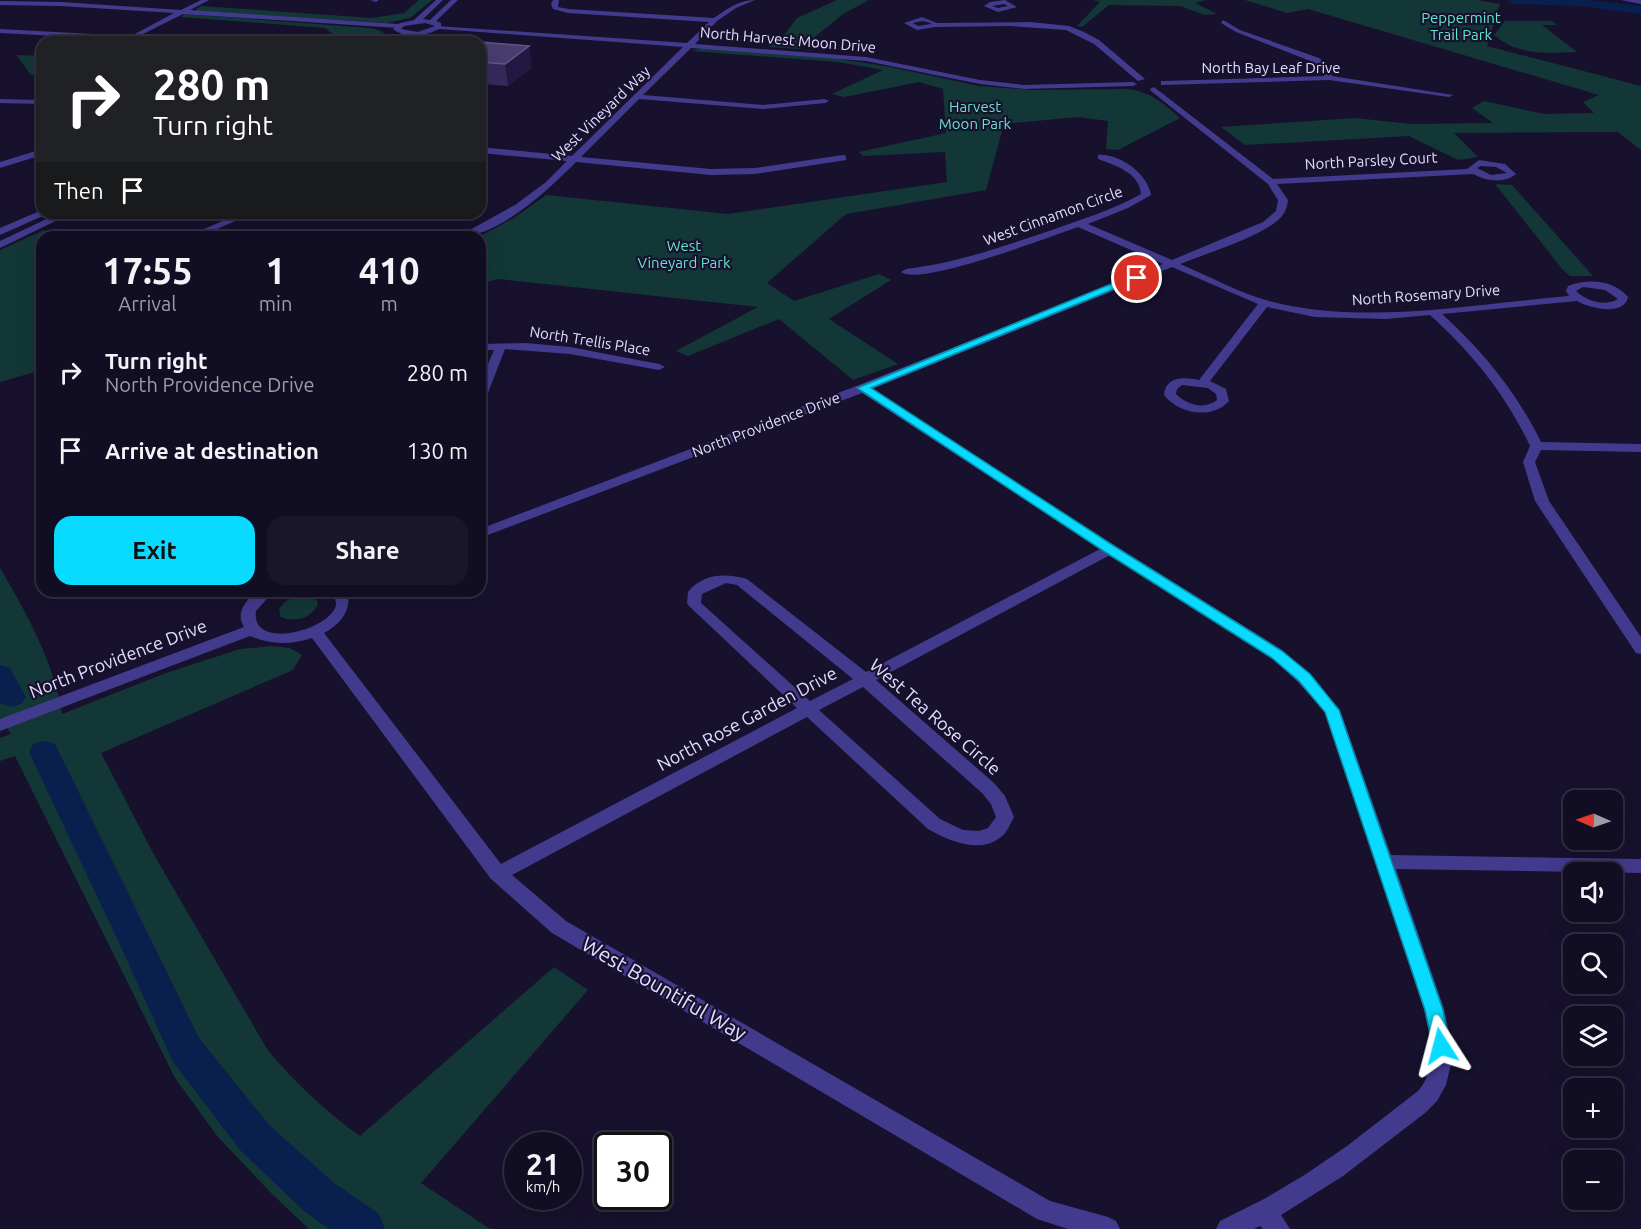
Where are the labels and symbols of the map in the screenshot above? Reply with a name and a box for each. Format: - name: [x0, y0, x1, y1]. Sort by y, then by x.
- park label: Peppermint Trail Park: [1421, 9, 1501, 43]
- street label: North Harvest Moon Drive: [699, 23, 877, 56]
- street label: North Bay Leaf Drive: [1201, 59, 1341, 76]
- street label: West Vineyard Way: [548, 63, 653, 165]
- park label: Harvest Moon Park: [939, 98, 1012, 132]
- street label: North Parsley Court: [1304, 149, 1438, 172]
- street label: West Cinnamon Circle: [981, 182, 1125, 249]
- park label: West Vineyard Park: [637, 237, 731, 271]
- pin: [1111, 252, 1162, 303]
- street label: North Rosemary Drive: [1351, 281, 1501, 308]
- street label: North Trellis Place: [528, 323, 652, 358]
- street label: North Providence Drive: [689, 388, 842, 461]
- street label: North Providence Drive: [26, 615, 209, 701]
- street label: West Tea Rose Circle: [866, 654, 1005, 778]
- street label: North Rose Garden Drive: [653, 662, 840, 774]
- north arrow: [1563, 790, 1623, 850]
- street label: West Bountiful Way: [578, 931, 751, 1045]
- position arrow: [1409, 1014, 1473, 1078]
- speed limit sign: 30: [594, 1132, 672, 1210]

